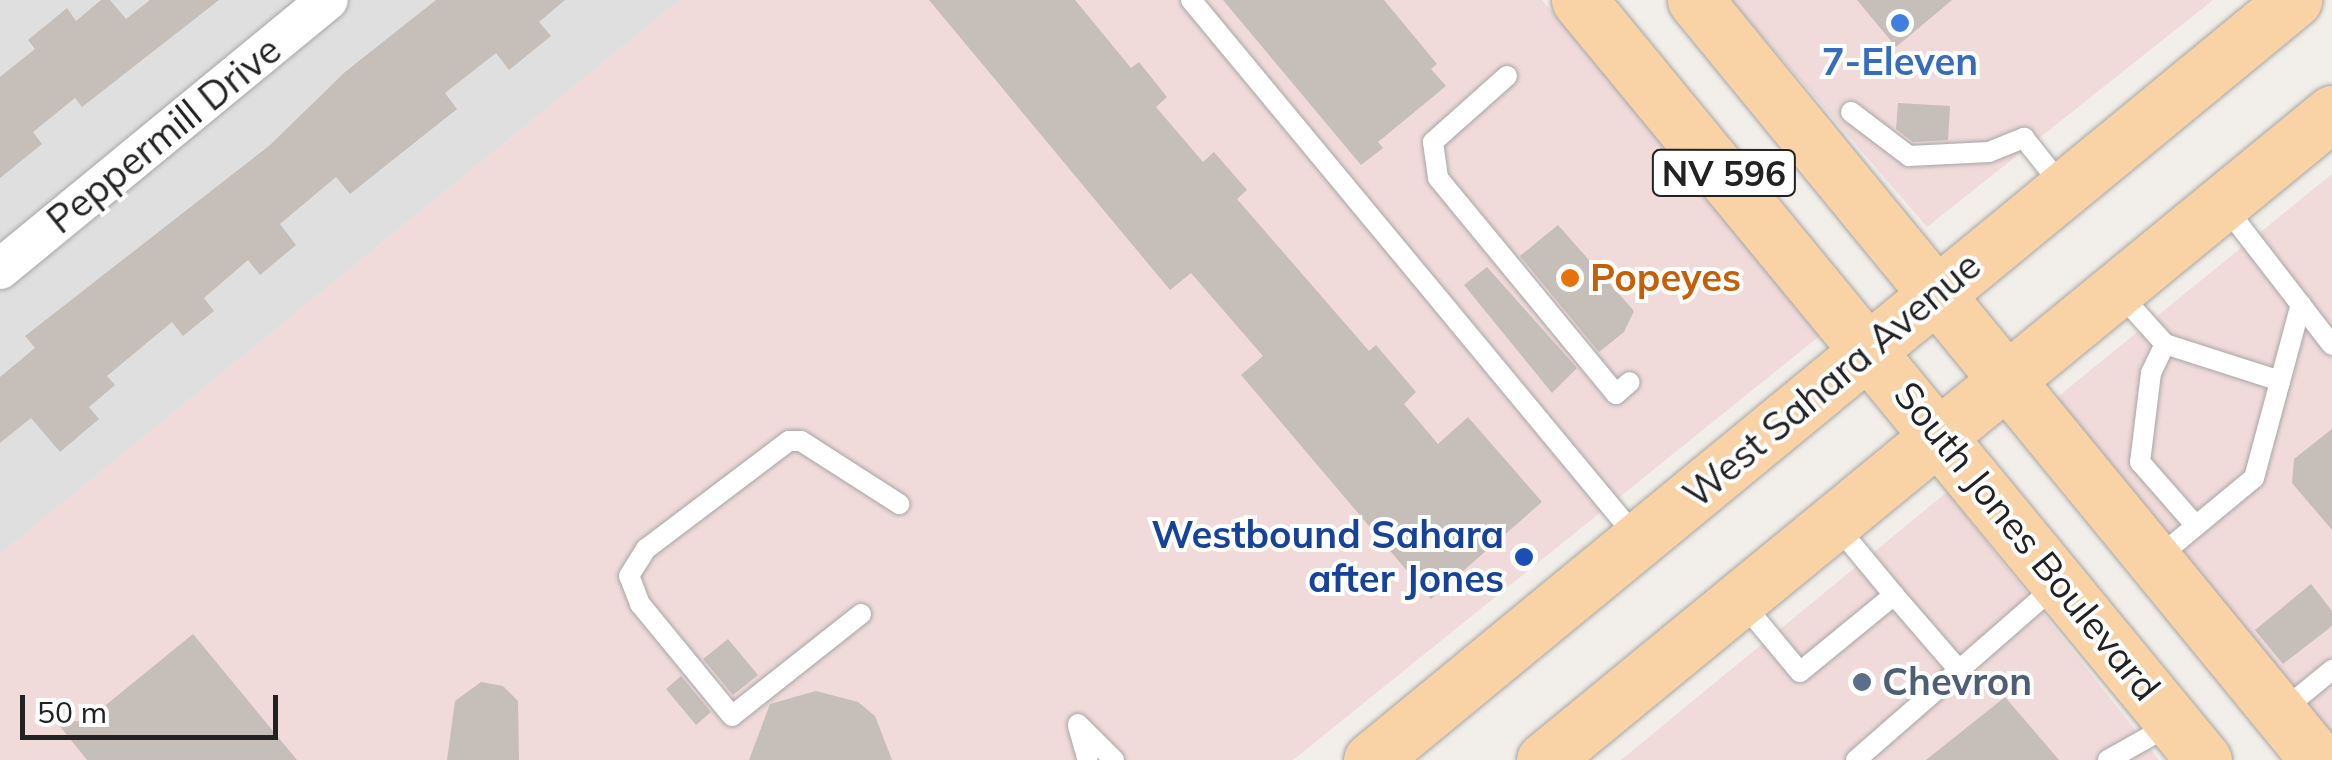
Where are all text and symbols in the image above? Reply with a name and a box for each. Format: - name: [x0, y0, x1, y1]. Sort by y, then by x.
- marker: 7-Eleven: [1889, 12, 1911, 34]
- street label: Peppermill Drive: [38, 27, 290, 243]
- place label: 7-Eleven: [1822, 39, 1978, 85]
- road number: NV 596: [1652, 143, 1796, 203]
- street label: West Sahara Avenue: [1675, 243, 1989, 517]
- place label: Popeyes: [1590, 255, 1741, 301]
- marker: Popeyes: [1559, 267, 1581, 289]
- street label: South Jones Boulevard: [1884, 373, 2170, 709]
- place label: Westbound Sahara after Jones: [1151, 512, 1504, 602]
- marker: Westbound Sahara after Jones: [1513, 546, 1535, 568]
- place label: Chevron: [1882, 659, 2032, 705]
- marker: Chevron: [1851, 671, 1873, 693]
- scale bar: [25, 675, 282, 737]
- text: 50 m: [37, 693, 107, 731]

